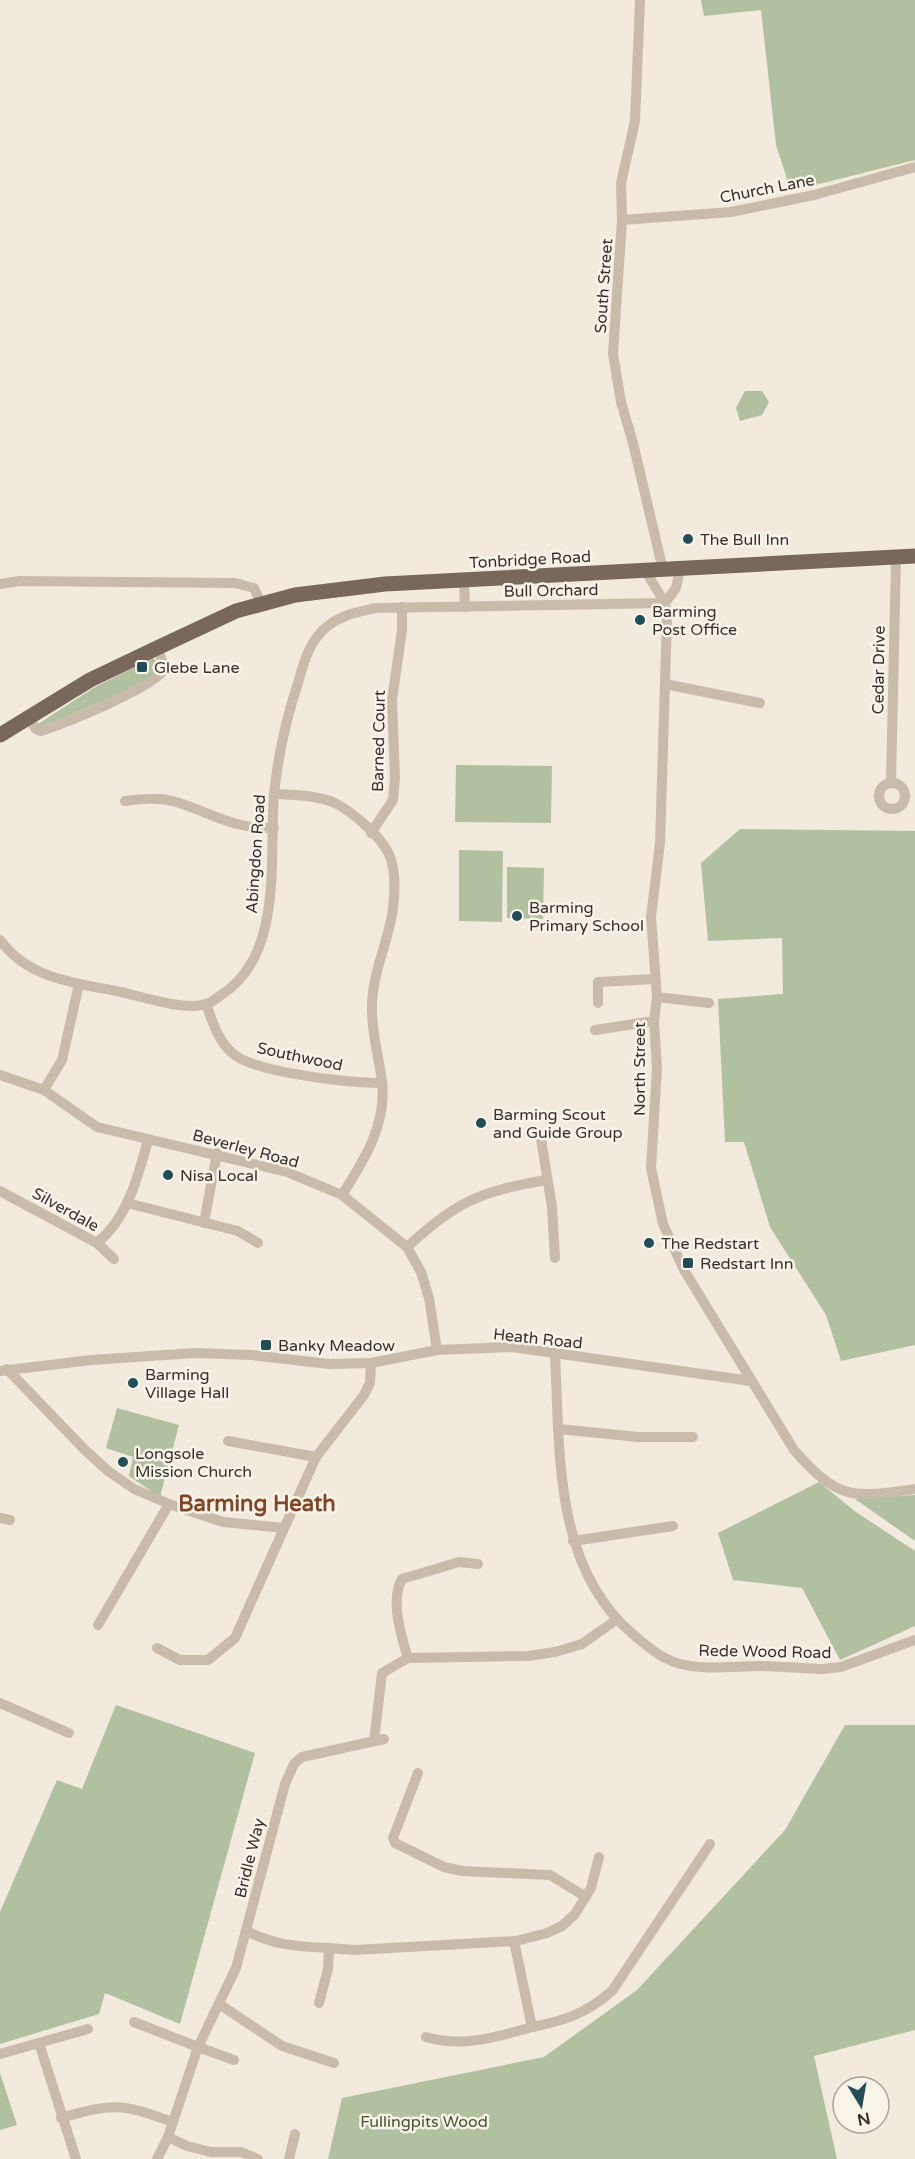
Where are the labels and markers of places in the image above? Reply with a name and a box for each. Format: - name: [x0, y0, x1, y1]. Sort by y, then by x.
- place label: The Bull Inn: [700, 530, 789, 550]
- marker: The Bull Inn: [681, 532, 695, 546]
- place label: Barming Post Office: [652, 602, 737, 640]
- marker: Barming Post Office: [633, 613, 647, 627]
- place label: Glebe Lane: [154, 658, 239, 678]
- marker: Glebe Lane: [135, 660, 149, 674]
- place label: Barming Primary School: [529, 898, 644, 936]
- marker: Barming Primary School: [510, 909, 524, 923]
- place label: Barming Scout and Guide Group: [493, 1105, 623, 1143]
- marker: Barming Scout and Guide Group: [474, 1116, 488, 1130]
- place label: Nisa Local: [180, 1166, 258, 1186]
- marker: Nisa Local: [161, 1168, 175, 1182]
- place label: The Redstart: [661, 1234, 759, 1254]
- marker: The Redstart: [642, 1236, 656, 1250]
- place label: Redstart Inn: [700, 1254, 794, 1274]
- marker: Redstart Inn: [681, 1256, 695, 1270]
- place label: Banky Meadow: [278, 1336, 395, 1356]
- marker: Banky Meadow: [259, 1338, 273, 1352]
- place label: Barming Village Hall: [145, 1365, 229, 1403]
- marker: Barming Village Hall: [126, 1376, 140, 1390]
- place label: Longsole Mission Church: [135, 1444, 252, 1482]
- marker: Longsole Mission Church: [116, 1455, 130, 1469]

